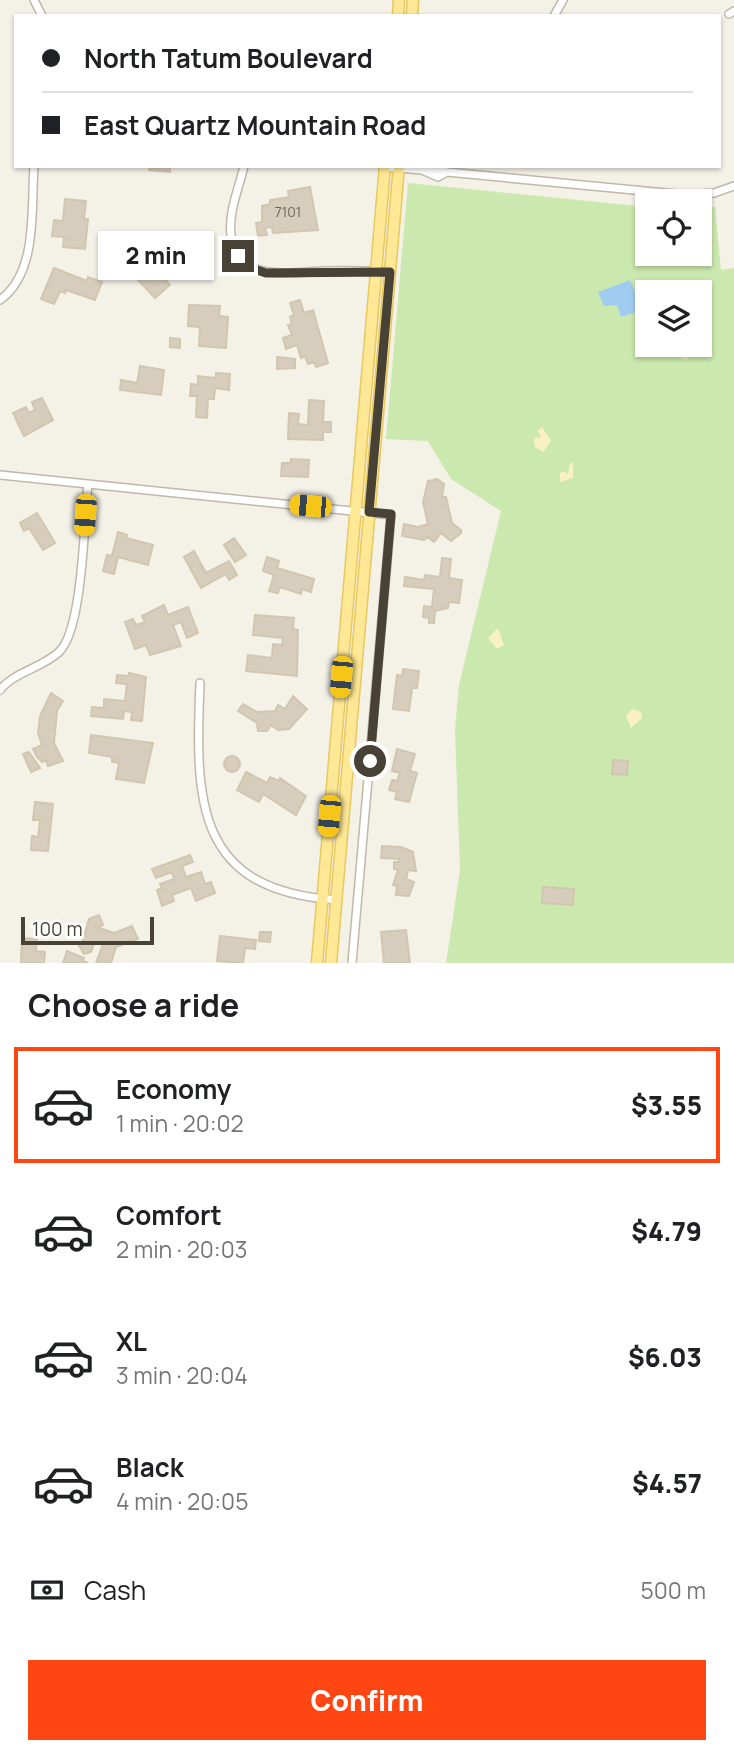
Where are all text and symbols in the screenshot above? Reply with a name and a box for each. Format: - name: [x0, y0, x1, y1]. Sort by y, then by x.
- text: North Tatum Boulevard: [84, 40, 373, 76]
- text: East Quartz Mountain Road: [84, 107, 426, 143]
- map controls: [635, 189, 712, 357]
- button: locate: [635, 189, 712, 266]
- house number: 7101: [275, 202, 301, 221]
- callout: 2 min: [98, 232, 214, 280]
- text: 2 min: [126, 239, 187, 271]
- route end: [222, 240, 254, 272]
- button: layers: [635, 280, 712, 357]
- car: [74, 493, 97, 537]
- car: [289, 494, 332, 518]
- car: [329, 655, 354, 699]
- route start: [354, 745, 386, 777]
- car: [317, 794, 342, 838]
- scale bar: [21, 914, 154, 946]
- text: 100 m: [32, 916, 83, 942]
- text: Choose a ride: [28, 983, 239, 1027]
- text: Economy: [116, 1071, 231, 1107]
- icon: car: [32, 1074, 95, 1137]
- text: $3.55: [631, 1087, 702, 1123]
- text: 1 min · 20:02: [116, 1107, 244, 1139]
- text: Comfort: [116, 1197, 222, 1233]
- icon: car: [32, 1200, 95, 1263]
- text: $4.79: [631, 1213, 702, 1249]
- text: 2 min · 20:03: [116, 1233, 247, 1265]
- text: XL: [116, 1323, 147, 1359]
- icon: car: [32, 1326, 95, 1389]
- text: $6.03: [628, 1339, 702, 1375]
- text: 3 min · 20:04: [116, 1359, 248, 1391]
- text: Black: [116, 1449, 184, 1485]
- icon: car: [32, 1452, 95, 1515]
- text: $4.57: [632, 1465, 702, 1501]
- text: 4 min · 20:05: [116, 1485, 248, 1517]
- icon: cash: [28, 1571, 66, 1609]
- text: Cash: [84, 1572, 146, 1608]
- text: 500 m: [641, 1574, 706, 1606]
- button: Confirm: [28, 1660, 706, 1740]

